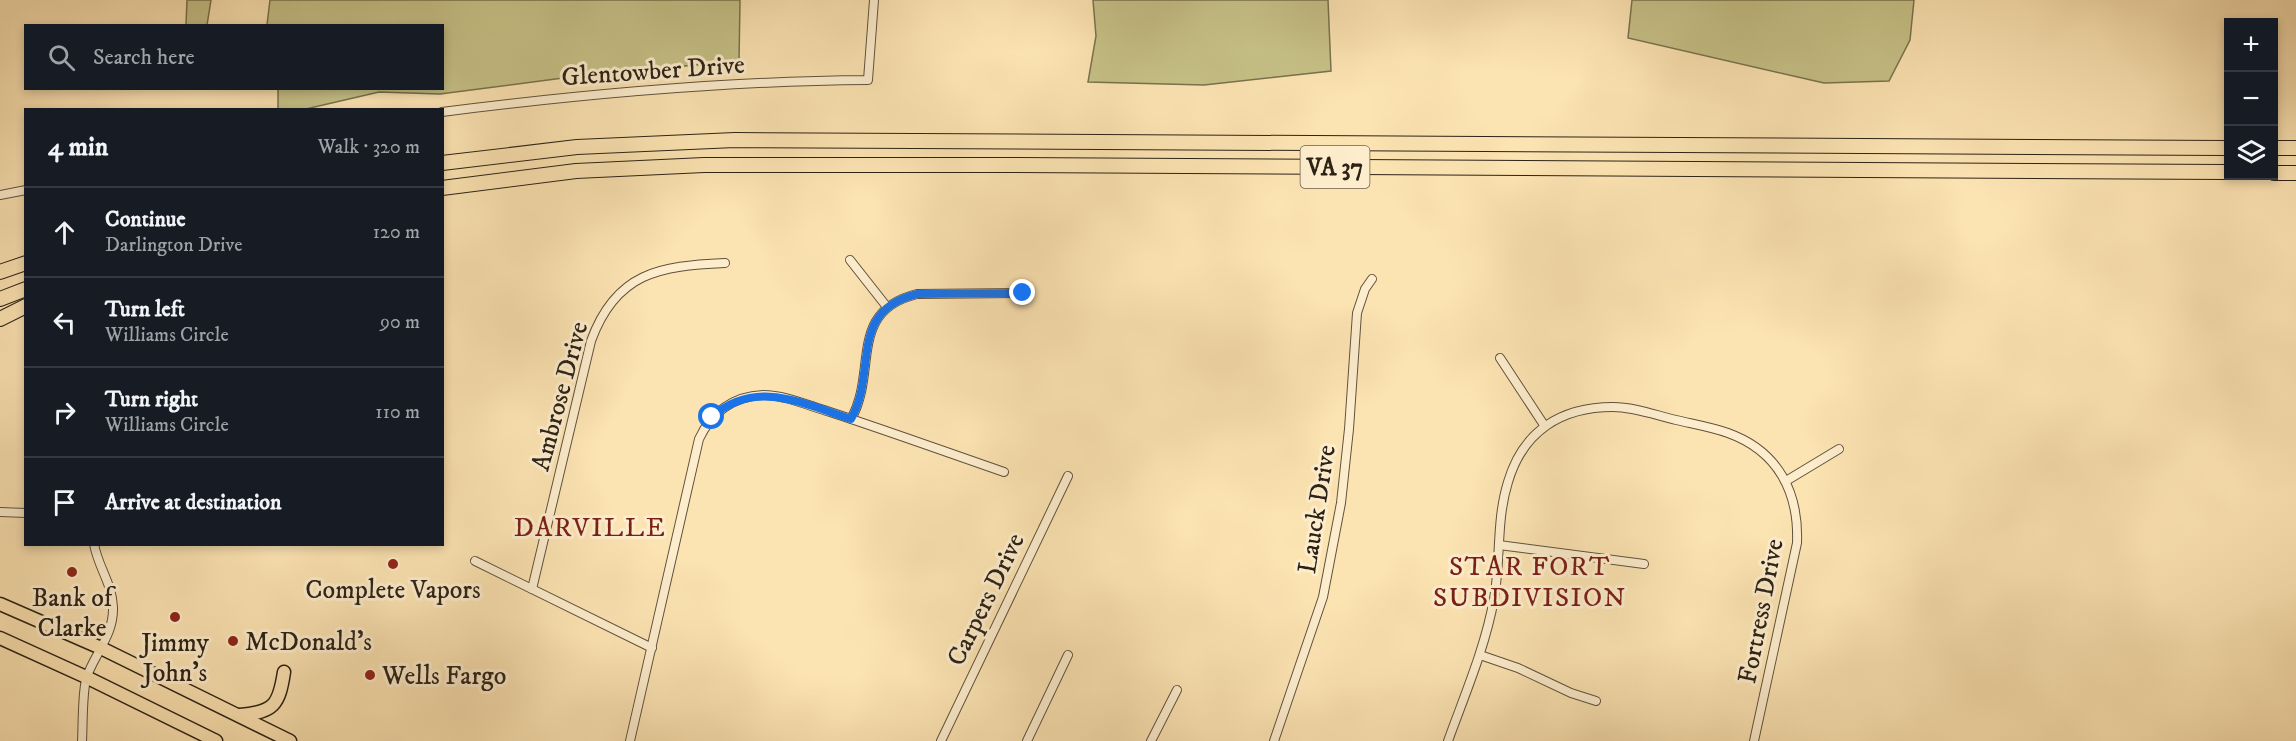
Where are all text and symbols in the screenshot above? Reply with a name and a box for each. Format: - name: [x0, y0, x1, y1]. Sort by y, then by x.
- map controls: [2224, 18, 2278, 180]
- button: +: [2224, 18, 2278, 72]
- search box: [24, 24, 444, 90]
- icon: search: [45, 41, 78, 74]
- text: Search here: [93, 44, 195, 71]
- street label: Glentowber Drive: [560, 49, 746, 94]
- button: −: [2224, 72, 2278, 126]
- button: layers: [2224, 126, 2278, 180]
- text: 4 min: [48, 131, 108, 164]
- text: Walk · 320 m: [318, 135, 420, 160]
- road number: VA 37: [1300, 146, 1370, 188]
- text: Continue: [105, 206, 186, 233]
- icon: ahead: [48, 216, 81, 249]
- text: 120 m: [373, 220, 420, 245]
- text: Darlington Drive: [105, 233, 242, 258]
- route end: [1009, 279, 1035, 305]
- text: Turn left: [105, 296, 185, 323]
- icon: left: [48, 306, 81, 339]
- text: 90 m: [380, 310, 420, 335]
- street label: Ambrose Drive: [525, 318, 596, 475]
- text: Williams Circle: [105, 323, 229, 348]
- text: Turn right: [105, 386, 198, 413]
- icon: right: [48, 396, 81, 429]
- text: 110 m: [375, 400, 420, 425]
- route start: [698, 403, 724, 429]
- text: Williams Circle: [105, 413, 229, 438]
- street label: Lauck Drive: [1291, 443, 1344, 576]
- icon: arrive: [48, 486, 81, 519]
- text: Arrive at destination: [105, 489, 282, 516]
- district label: DARVILLE: [514, 511, 666, 545]
- street label: Carpers Drive: [940, 528, 1033, 671]
- street label: Fortress Drive: [1731, 536, 1792, 687]
- district label: STAR FORT SUBDIVISION: [1433, 550, 1627, 615]
- marker: Complete Vapors: [386, 557, 400, 571]
- marker: Bank of Clarke: [65, 565, 79, 579]
- place label: Complete Vapors: [305, 574, 481, 607]
- place label: Bank of Clarke: [32, 582, 116, 645]
- marker: Jimmy John's: [168, 610, 182, 624]
- place label: McDonald's: [245, 626, 372, 659]
- place label: Jimmy John's: [139, 627, 210, 690]
- marker: McDonald's: [226, 634, 240, 648]
- place label: Wells Fargo: [381, 660, 506, 693]
- marker: Wells Fargo: [363, 668, 377, 682]

